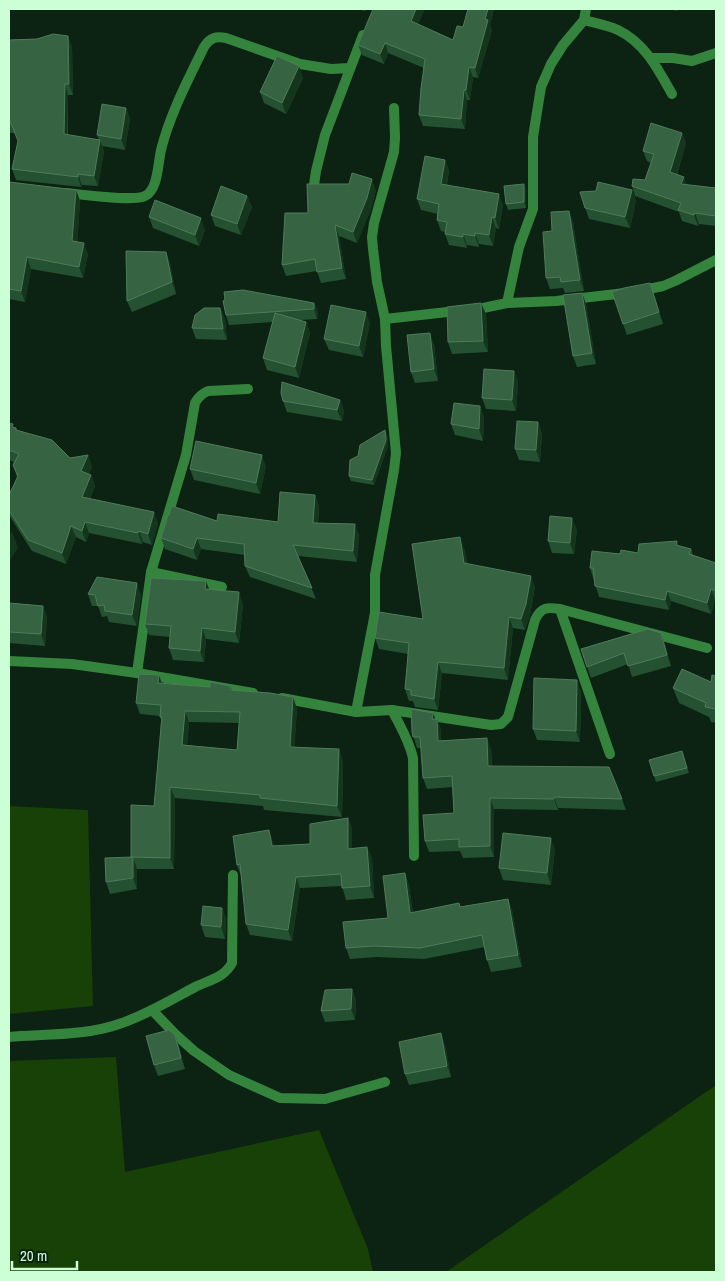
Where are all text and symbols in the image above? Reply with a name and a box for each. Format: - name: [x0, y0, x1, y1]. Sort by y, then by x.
- scale bar: [12, 1238, 78, 1270]
- text: 20 m: [20, 1245, 47, 1266]

